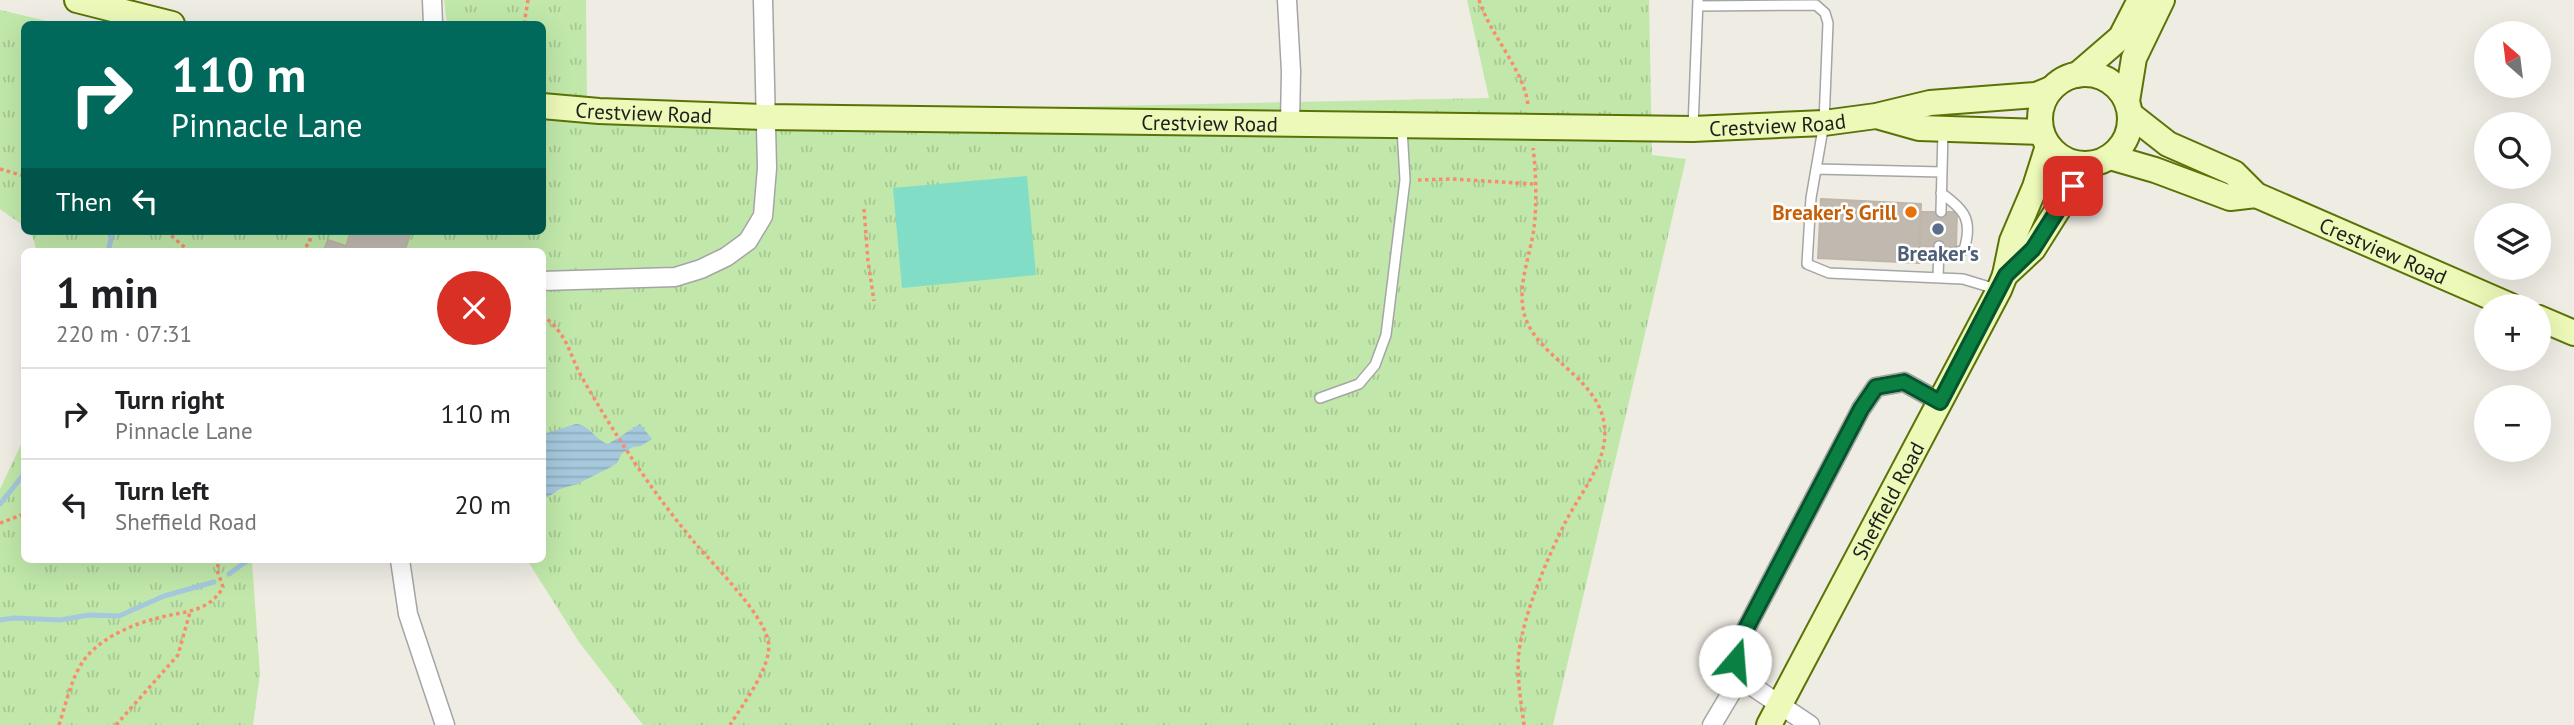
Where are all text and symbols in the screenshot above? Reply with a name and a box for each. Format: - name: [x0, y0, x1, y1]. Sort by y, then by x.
- north arrow: [2474, 21, 2552, 98]
- map controls: [2474, 21, 2551, 462]
- text: 110 m: [171, 42, 306, 106]
- icon: right: [56, 49, 147, 140]
- street label: Crestview Road: [574, 95, 713, 129]
- text: Pinnacle Lane: [171, 104, 362, 146]
- street label: Crestview Road: [1709, 107, 1847, 142]
- street label: Crestview Road: [1141, 108, 1278, 137]
- button: search: [2474, 112, 2551, 189]
- pin: [2043, 156, 2103, 216]
- icon: arrive: [2054, 167, 2092, 205]
- icon: left: [126, 182, 164, 220]
- text: Then: [56, 185, 112, 218]
- place label: Breaker's Grill: [1772, 199, 1898, 226]
- button: layers: [2474, 203, 2551, 280]
- marker: Breaker's Grill: [1903, 204, 1919, 220]
- street label: Crestview Road: [2315, 211, 2451, 290]
- marker: Breaker's: [1930, 221, 1946, 237]
- place label: Breaker's: [1897, 240, 1979, 267]
- text: 1 min: [56, 265, 158, 320]
- button: close: [437, 271, 511, 345]
- button: +: [2474, 294, 2551, 371]
- text: 220 m · 07:31: [56, 319, 192, 348]
- text: Turn right: [115, 383, 224, 416]
- button: −: [2474, 385, 2551, 462]
- icon: right: [56, 395, 94, 433]
- text: 110 m: [440, 397, 511, 430]
- text: Pinnacle Lane: [115, 416, 253, 445]
- street label: Sheffield Road: [1845, 437, 1930, 564]
- text: Turn left: [115, 474, 209, 507]
- icon: left: [56, 486, 94, 524]
- text: 20 m: [455, 488, 511, 521]
- text: Sheffield Road: [115, 507, 257, 536]
- position arrow: [1698, 624, 1772, 698]

